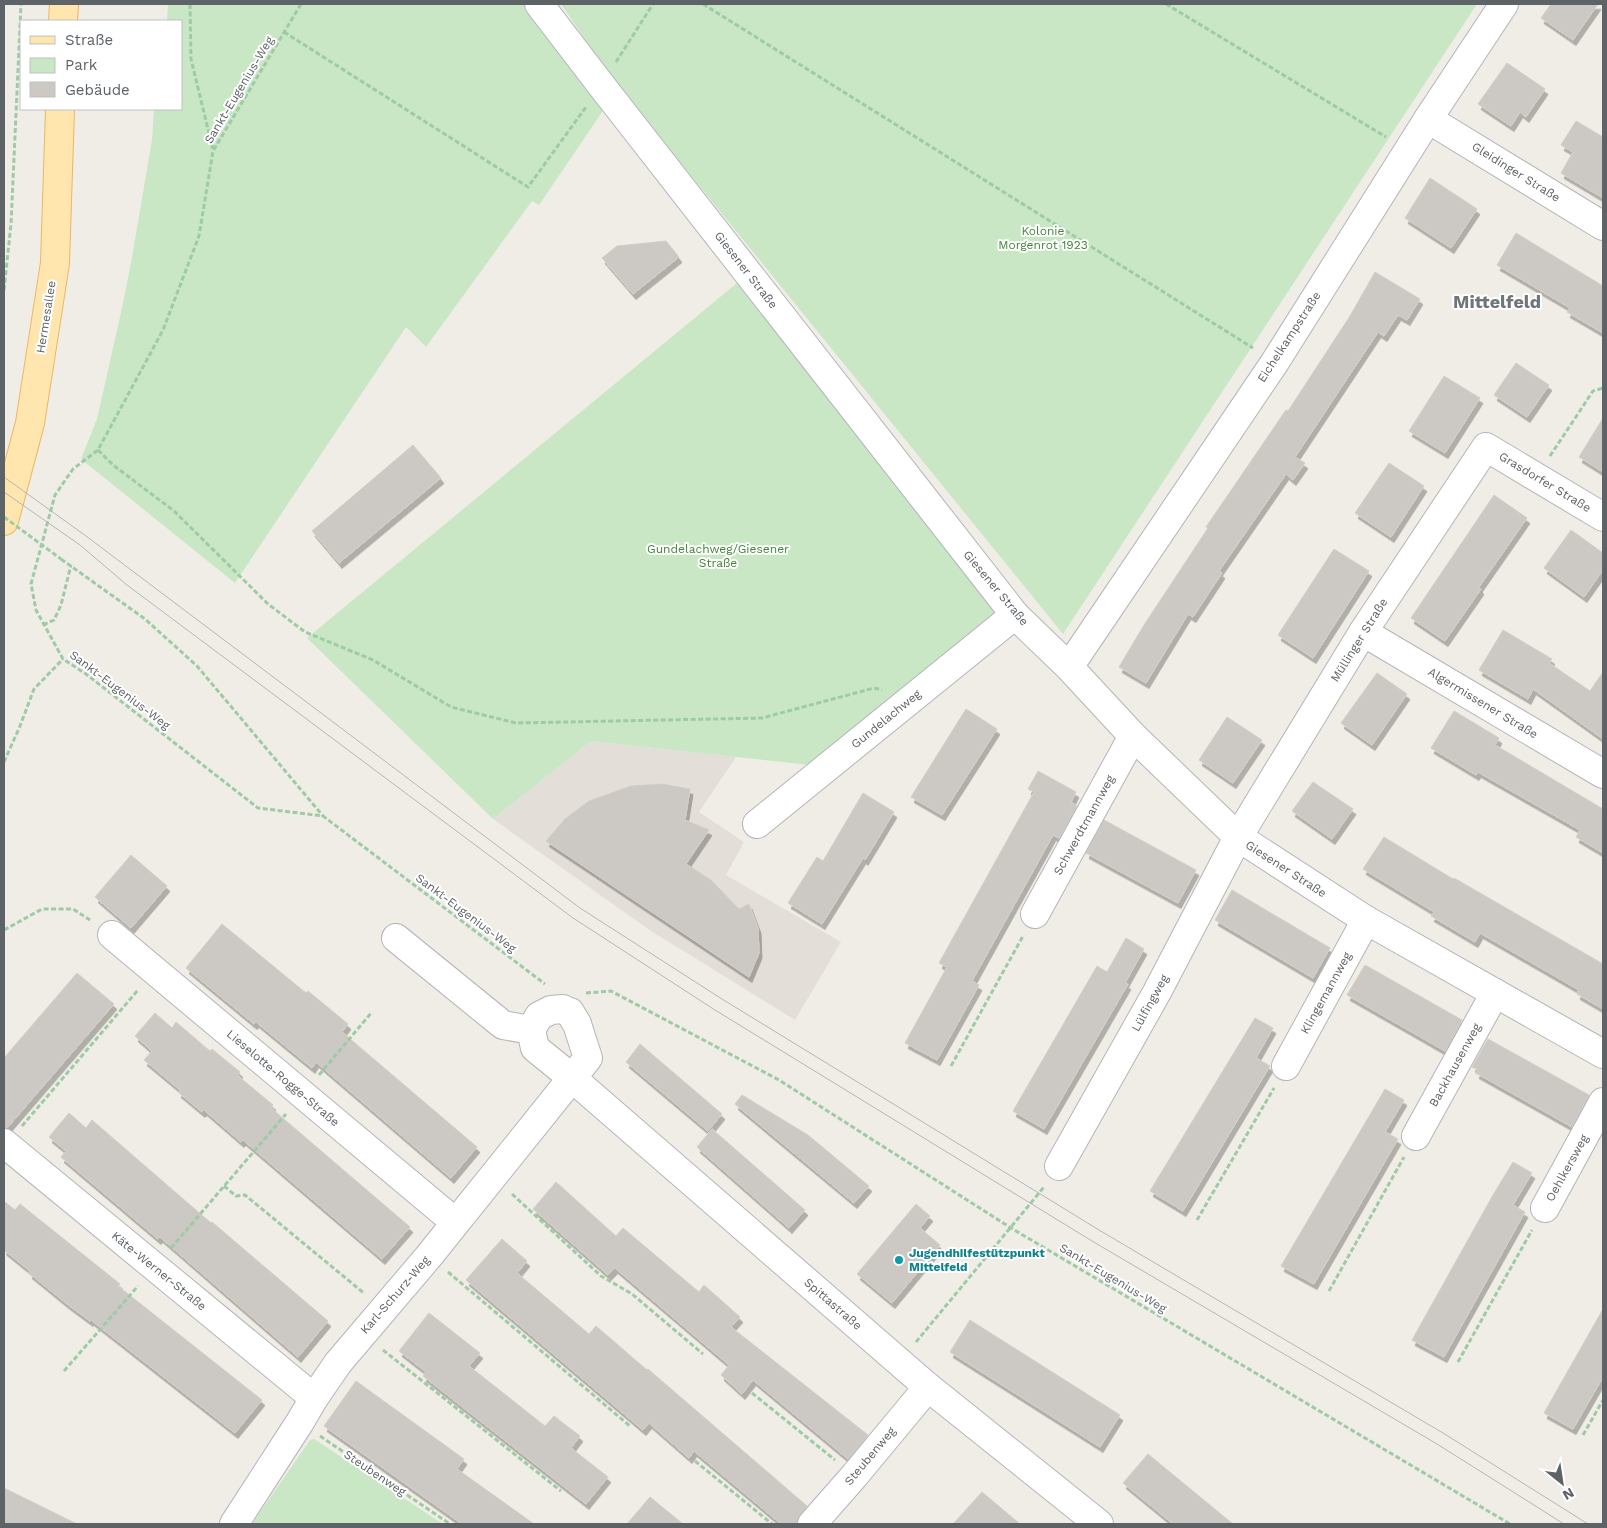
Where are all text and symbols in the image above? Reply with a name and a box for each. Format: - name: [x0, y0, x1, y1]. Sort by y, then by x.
- legend: [20, 20, 182, 110]
- text: Straße: [65, 31, 113, 49]
- street label: Sankt-Eugenius-Weg: [202, 33, 277, 146]
- text: Park: [65, 56, 98, 74]
- text: Gebäude: [65, 81, 130, 99]
- street label: Gleidinger Straße: [1469, 139, 1563, 205]
- park label: Kolonie Morgenrot 1923: [998, 224, 1088, 252]
- street label: Giesener Straße: [712, 229, 780, 311]
- street label: Hermesallee: [33, 280, 59, 354]
- street label: Eichelkampstraße: [1254, 289, 1324, 385]
- district label: Mittelfeld: [1453, 291, 1541, 312]
- street label: Grasdorfer Straße: [1496, 449, 1594, 515]
- park label: Gundelachweg/Giesener Straße: [647, 542, 789, 570]
- street label: Giesener Straße: [961, 548, 1032, 628]
- street label: Müllinger Straße: [1328, 595, 1390, 684]
- street label: Sankt-Eugenius-Weg: [67, 648, 174, 733]
- street label: Algermissener Straße: [1426, 665, 1541, 741]
- street label: Gundelachweg: [848, 686, 924, 751]
- street label: Schwerdtmannweg: [1051, 772, 1118, 877]
- street label: Giesener Straße: [1243, 838, 1329, 900]
- street label: Sankt-Eugenius-Weg: [413, 871, 520, 956]
- street label: Klingemannweg: [1298, 949, 1355, 1036]
- street label: Lülfingweg: [1129, 972, 1172, 1034]
- street label: Backhausenweg: [1426, 1020, 1484, 1109]
- street label: Lieselotte-Rogge-Straße: [224, 1027, 342, 1129]
- street label: Oehlkersweg: [1543, 1132, 1591, 1204]
- street label: Käte-Werner-Straße: [109, 1229, 209, 1314]
- street label: Sankt-Eugenius-Weg: [1057, 1241, 1170, 1316]
- place label: Jugendhilfestützpunkt Mittelfeld: [909, 1246, 1046, 1274]
- street label: Karl-Schurz-Weg: [357, 1253, 433, 1337]
- marker: Jugendhilfestützpunkt Mittelfeld: [893, 1254, 905, 1266]
- street label: Spittastraße: [801, 1275, 865, 1333]
- street label: Steubenweg: [842, 1423, 899, 1488]
- street label: Steubenweg: [341, 1447, 409, 1499]
- north arrow: [1537, 1458, 1587, 1508]
- text: N: [1560, 1485, 1577, 1504]

